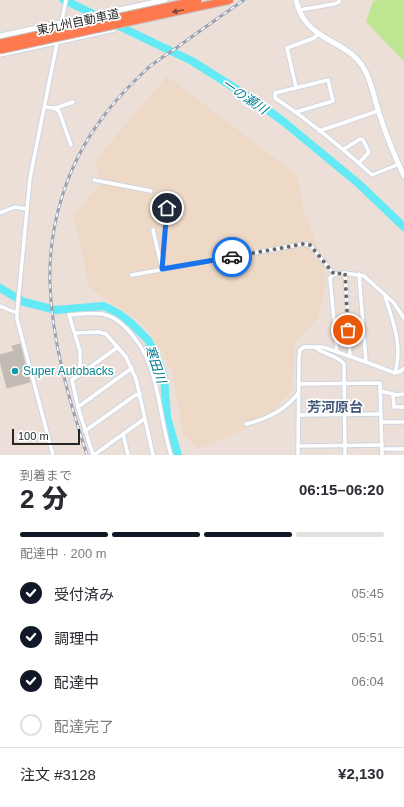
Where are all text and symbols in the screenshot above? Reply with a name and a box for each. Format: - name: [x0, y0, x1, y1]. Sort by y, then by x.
- street label: 東九州自動車道: [35, 6, 121, 38]
- one-way arrow: [172, 9, 184, 15]
- water label: 一の瀬川: [219, 76, 272, 118]
- pin: [150, 191, 184, 225]
- icon: home: [156, 197, 178, 219]
- courier: [212, 237, 252, 277]
- icon: car: [221, 246, 243, 268]
- pin: [331, 313, 365, 347]
- icon: bag: [337, 319, 359, 341]
- water label: 寒田川: [142, 343, 170, 387]
- place label: Super Autobacks: [23, 364, 114, 378]
- marker: Super Autobacks: [10, 366, 20, 376]
- district label: 芳河原台: [307, 399, 363, 415]
- scale bar: [12, 427, 80, 446]
- text: 100 m: [18, 430, 49, 442]
- text: 到着まで: [20, 468, 72, 483]
- text: 06:15–06:20: [299, 481, 384, 498]
- text: 2 分: [20, 484, 68, 514]
- text: 配達中 · 200 m: [20, 546, 107, 561]
- icon: check: [20, 582, 42, 604]
- text: 受付済み: [54, 586, 114, 603]
- text: 05:45: [351, 586, 384, 601]
- icon: check: [20, 626, 42, 648]
- text: 調理中: [54, 630, 99, 647]
- text: 05:51: [351, 630, 384, 645]
- icon: check: [20, 670, 42, 692]
- text: 配達中: [54, 674, 99, 691]
- text: 06:04: [351, 674, 384, 689]
- text: 配達完了: [54, 718, 114, 735]
- text: ¥2,130: [338, 765, 384, 782]
- text: 注文 #3128: [20, 766, 96, 783]

